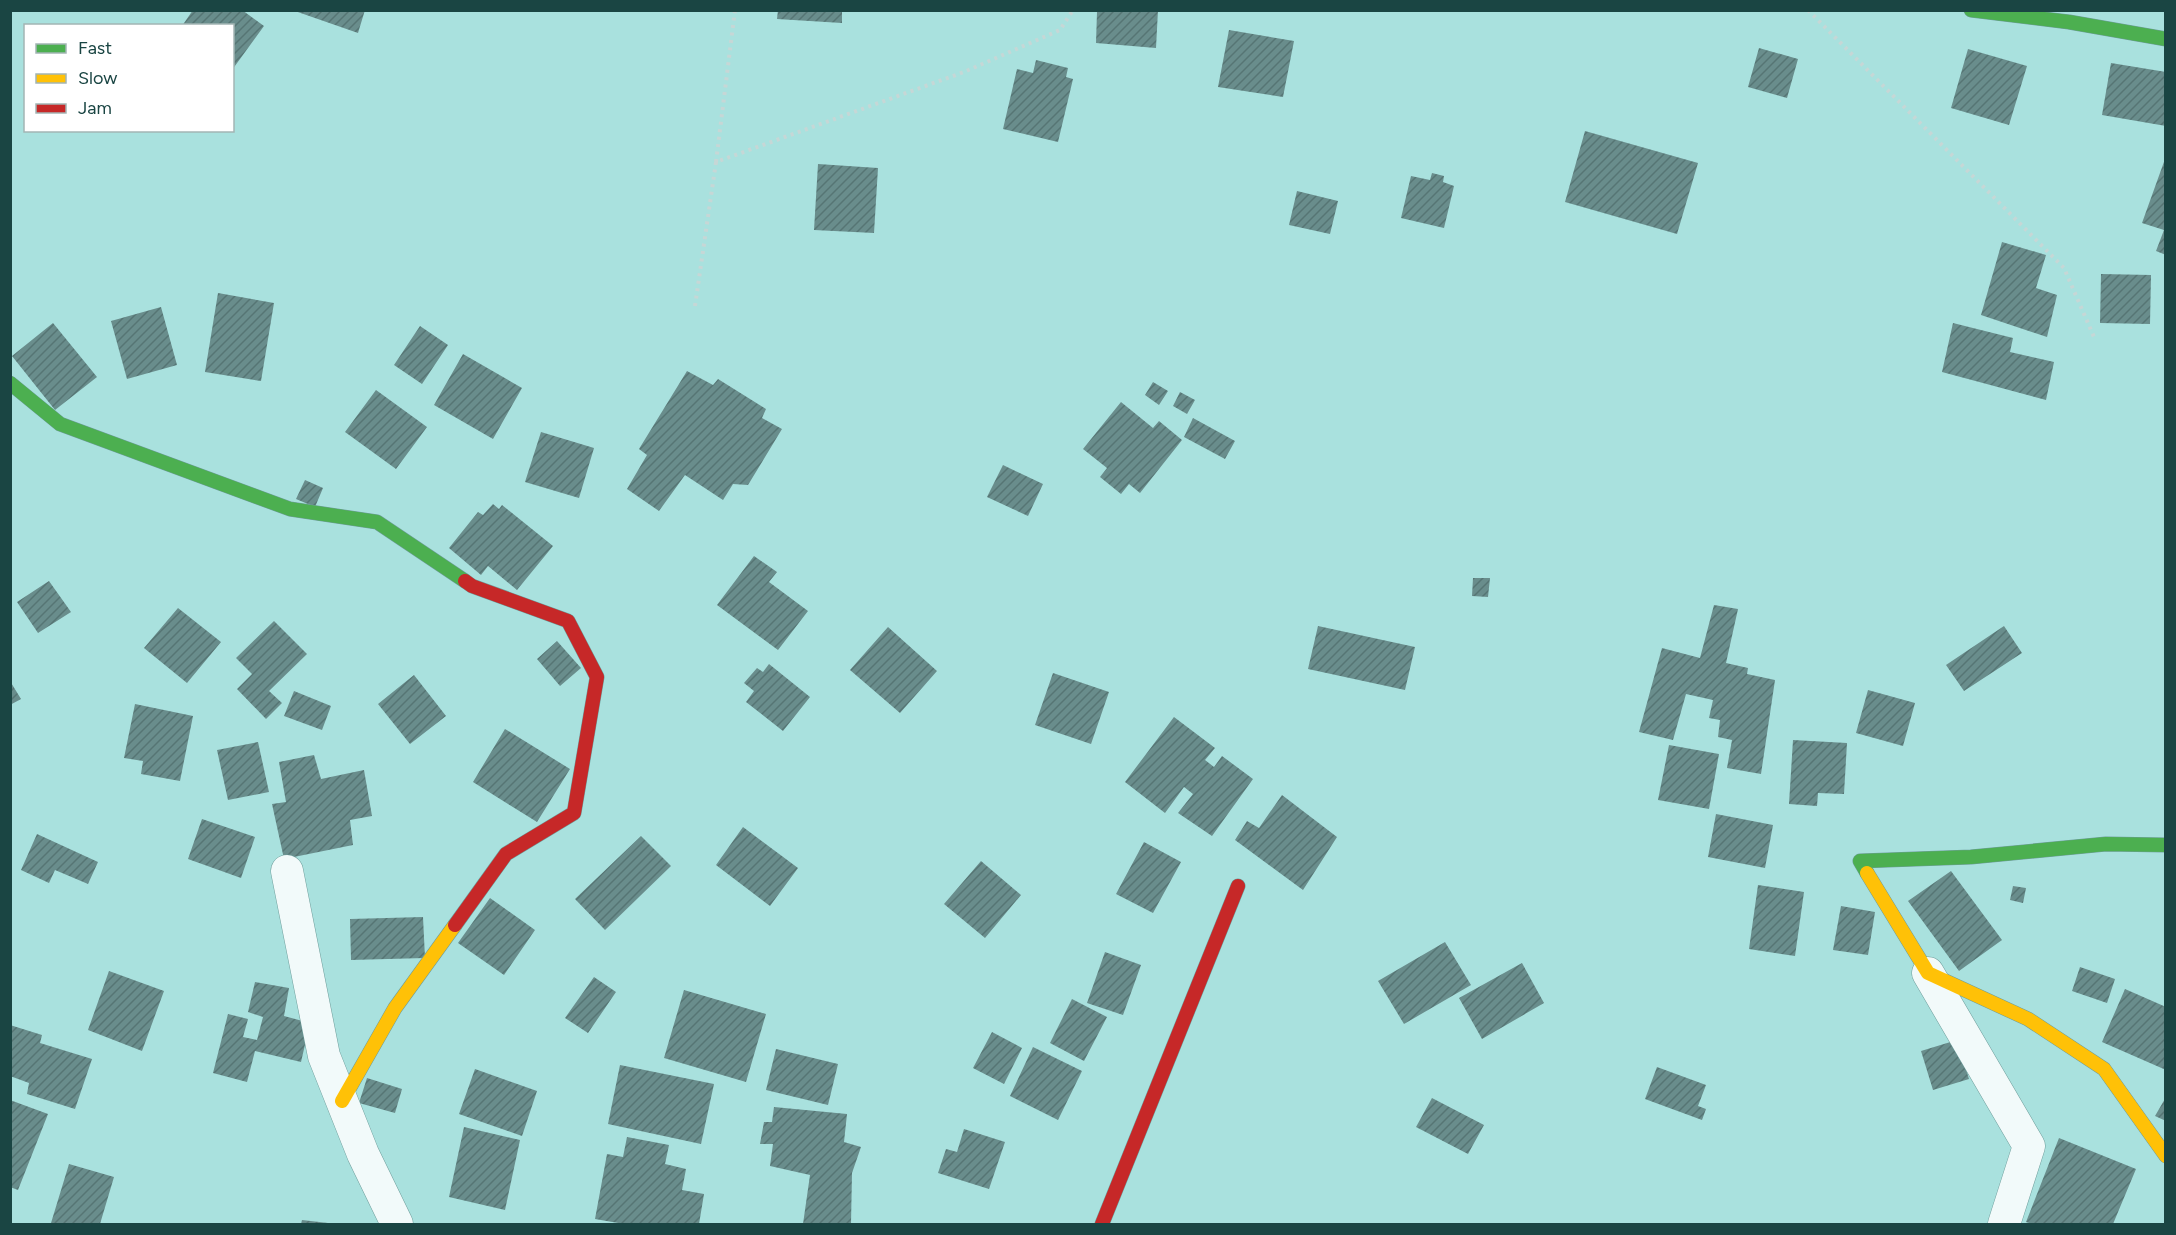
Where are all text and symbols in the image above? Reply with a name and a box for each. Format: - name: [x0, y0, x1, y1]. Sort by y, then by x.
- legend: [24, 24, 234, 132]
- text: Fast: [78, 37, 112, 59]
- text: Slow: [78, 67, 117, 89]
- text: Jam: [78, 97, 112, 119]

